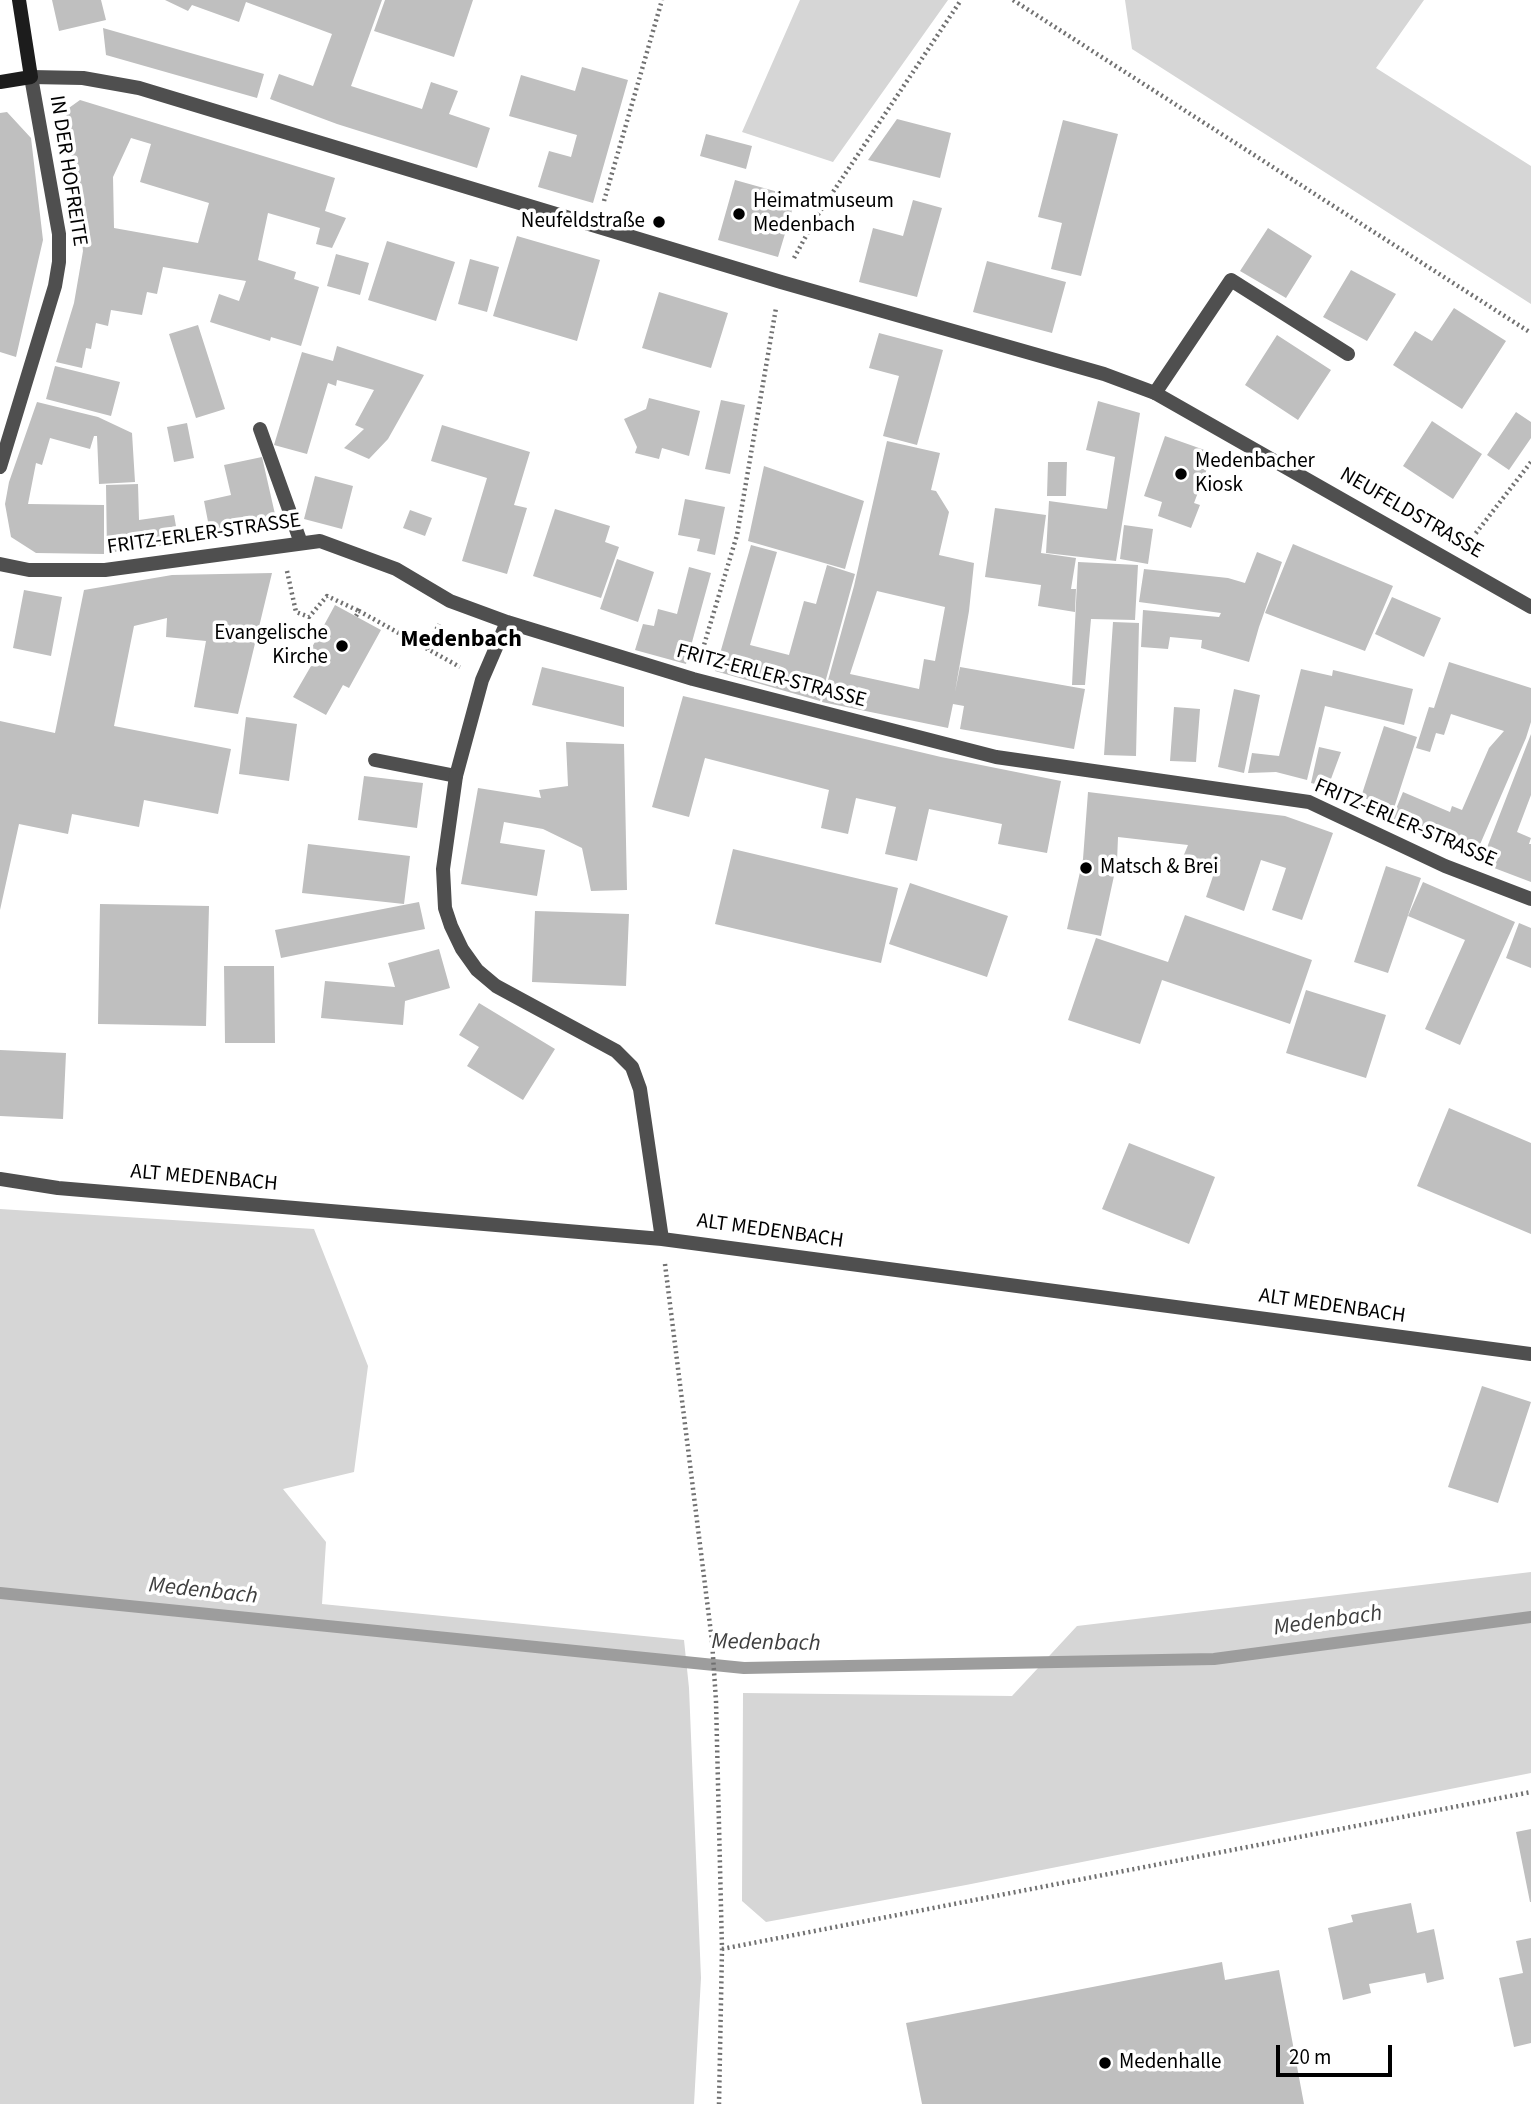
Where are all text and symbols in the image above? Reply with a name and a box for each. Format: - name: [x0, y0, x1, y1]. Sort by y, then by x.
- street label: IN DER HOFREITE: [43, 94, 91, 248]
- place label: Heimatmuseum Medenbach: [753, 189, 894, 239]
- marker: Heimatmuseum Medenbach: [731, 206, 747, 222]
- place label: Neufeldstraße: [521, 209, 645, 235]
- marker: Neufeldstraße: [651, 214, 667, 230]
- place label: Medenbacher Kiosk: [1195, 449, 1315, 499]
- street label: NEUFELDSTRASSE: [1335, 463, 1487, 565]
- marker: Medenbacher Kiosk: [1173, 466, 1189, 482]
- street label: FRITZ-ERLER-STRASSE: [106, 509, 302, 561]
- place label: Evangelische Kirche: [214, 621, 328, 671]
- district label: Medenbach: [400, 627, 522, 655]
- marker: Evangelische Kirche: [334, 638, 350, 654]
- street label: FRITZ-ERLER-STRASSE: [673, 640, 869, 714]
- street label: FRITZ-ERLER-STRASSE: [1310, 774, 1500, 874]
- place label: Matsch & Brei: [1100, 855, 1218, 881]
- marker: Matsch & Brei: [1078, 860, 1094, 876]
- street label: ALT MEDENBACH: [129, 1160, 279, 1198]
- street label: ALT MEDENBACH: [695, 1209, 845, 1255]
- street label: ALT MEDENBACH: [1257, 1284, 1407, 1330]
- water label: Medenbach: [147, 1573, 259, 1611]
- water label: Medenbach: [1272, 1601, 1384, 1643]
- water label: Medenbach: [711, 1629, 821, 1659]
- scale bar: [1279, 2030, 1394, 2074]
- text: 20 m: [1289, 2042, 1331, 2072]
- place label: Medenhalle: [1119, 2050, 1221, 2076]
- marker: Medenhalle: [1097, 2055, 1113, 2071]

